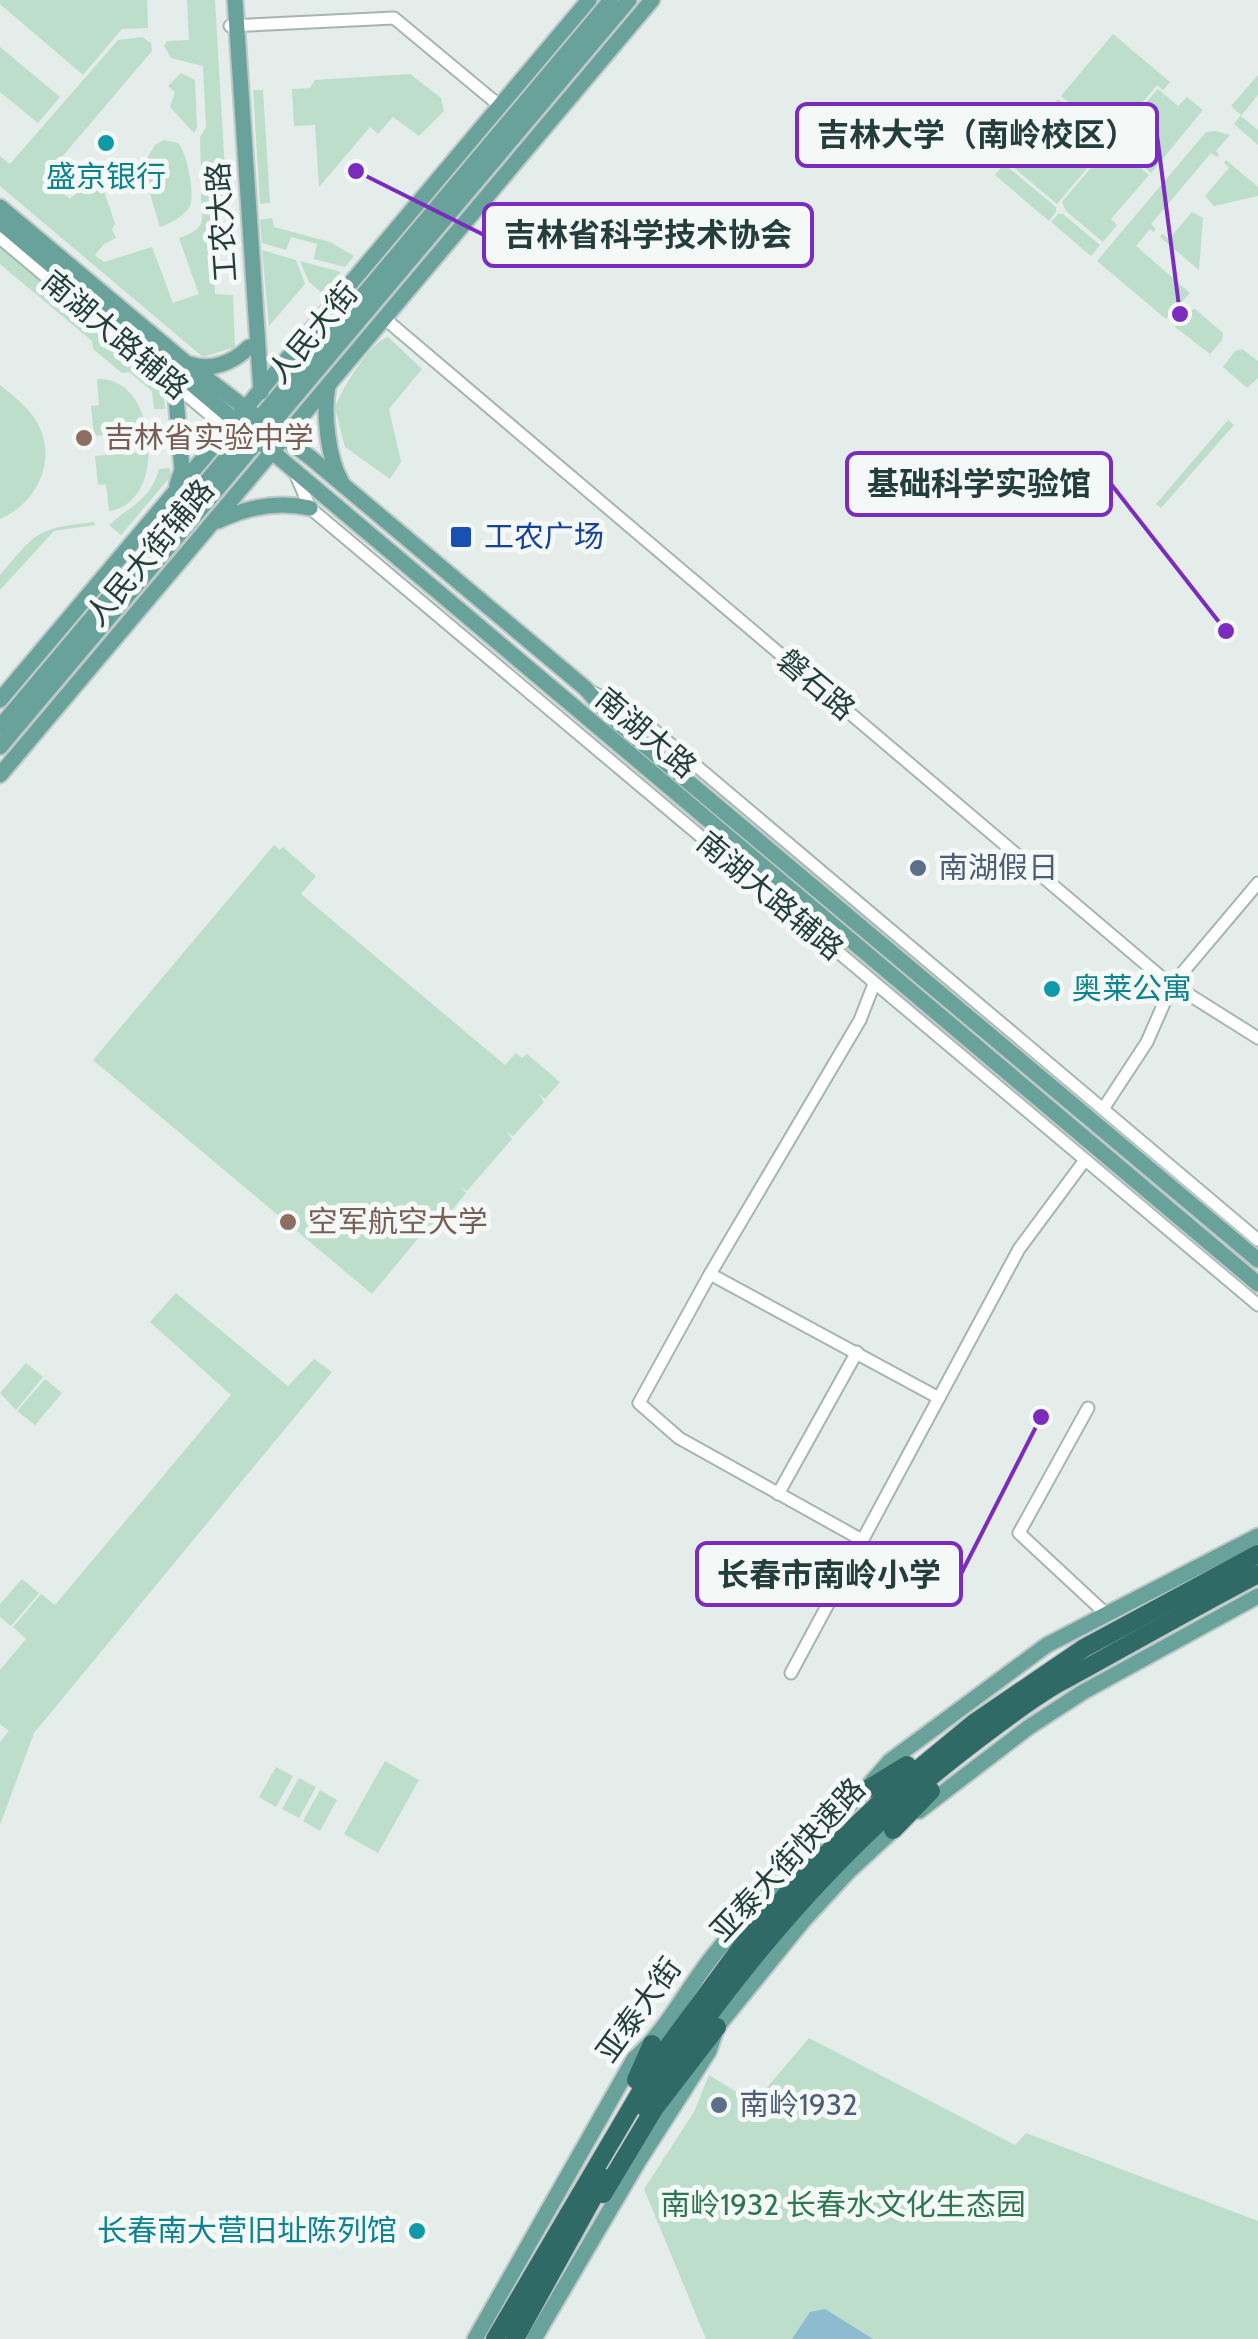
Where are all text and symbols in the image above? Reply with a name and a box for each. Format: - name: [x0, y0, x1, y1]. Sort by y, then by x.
- callout: 吉林大学（南岭校区）: [797, 104, 1157, 166]
- text: 吉林大学（南岭校区）: [817, 115, 1137, 154]
- marker: 盛京银行: [95, 132, 117, 154]
- place label: 盛京银行: [46, 158, 166, 195]
- street label: 工农大路: [199, 161, 244, 283]
- callout: 吉林省科学技术协会: [484, 204, 812, 266]
- text: 吉林省科学技术协会: [504, 215, 792, 254]
- street label: 南湖大路辅路: [34, 263, 196, 407]
- street label: 人民大街: [260, 275, 365, 391]
- place label: 吉林省实验中学: [104, 419, 314, 456]
- marker: 吉林省实验中学: [73, 427, 95, 449]
- callout: 基础科学实验馆: [847, 453, 1111, 515]
- text: 基础科学实验馆: [867, 464, 1091, 503]
- street label: 人民大街辅路: [78, 472, 222, 634]
- place label: 工农广场: [484, 518, 604, 555]
- marker: 工农广场: [448, 524, 474, 550]
- street label: 磐石路: [770, 642, 863, 728]
- street label: 南湖大路: [588, 680, 704, 785]
- street label: 南湖大路辅路: [689, 824, 851, 968]
- place label: 南湖假日: [938, 849, 1058, 886]
- marker: 南湖假日: [907, 857, 929, 879]
- place label: 奥莱公寓: [1072, 970, 1192, 1007]
- marker: 奥莱公寓: [1041, 978, 1063, 1000]
- place label: 空军航空大学: [308, 1203, 488, 1240]
- marker: 空军航空大学: [277, 1211, 299, 1233]
- callout: 长春市南岭小学: [697, 1543, 961, 1605]
- text: 长春市南岭小学: [717, 1555, 941, 1594]
- street label: 亚泰大街快速路: [702, 1770, 873, 1949]
- street label: 亚泰大街: [588, 1950, 689, 2069]
- place label: 南岭1932: [739, 2086, 858, 2123]
- marker: 南岭1932: [708, 2094, 730, 2116]
- park label: 南岭1932 长春水文化生态园: [660, 2186, 1026, 2223]
- place label: 长春南大营旧址陈列馆: [97, 2212, 397, 2249]
- marker: 长春南大营旧址陈列馆: [406, 2220, 428, 2242]

